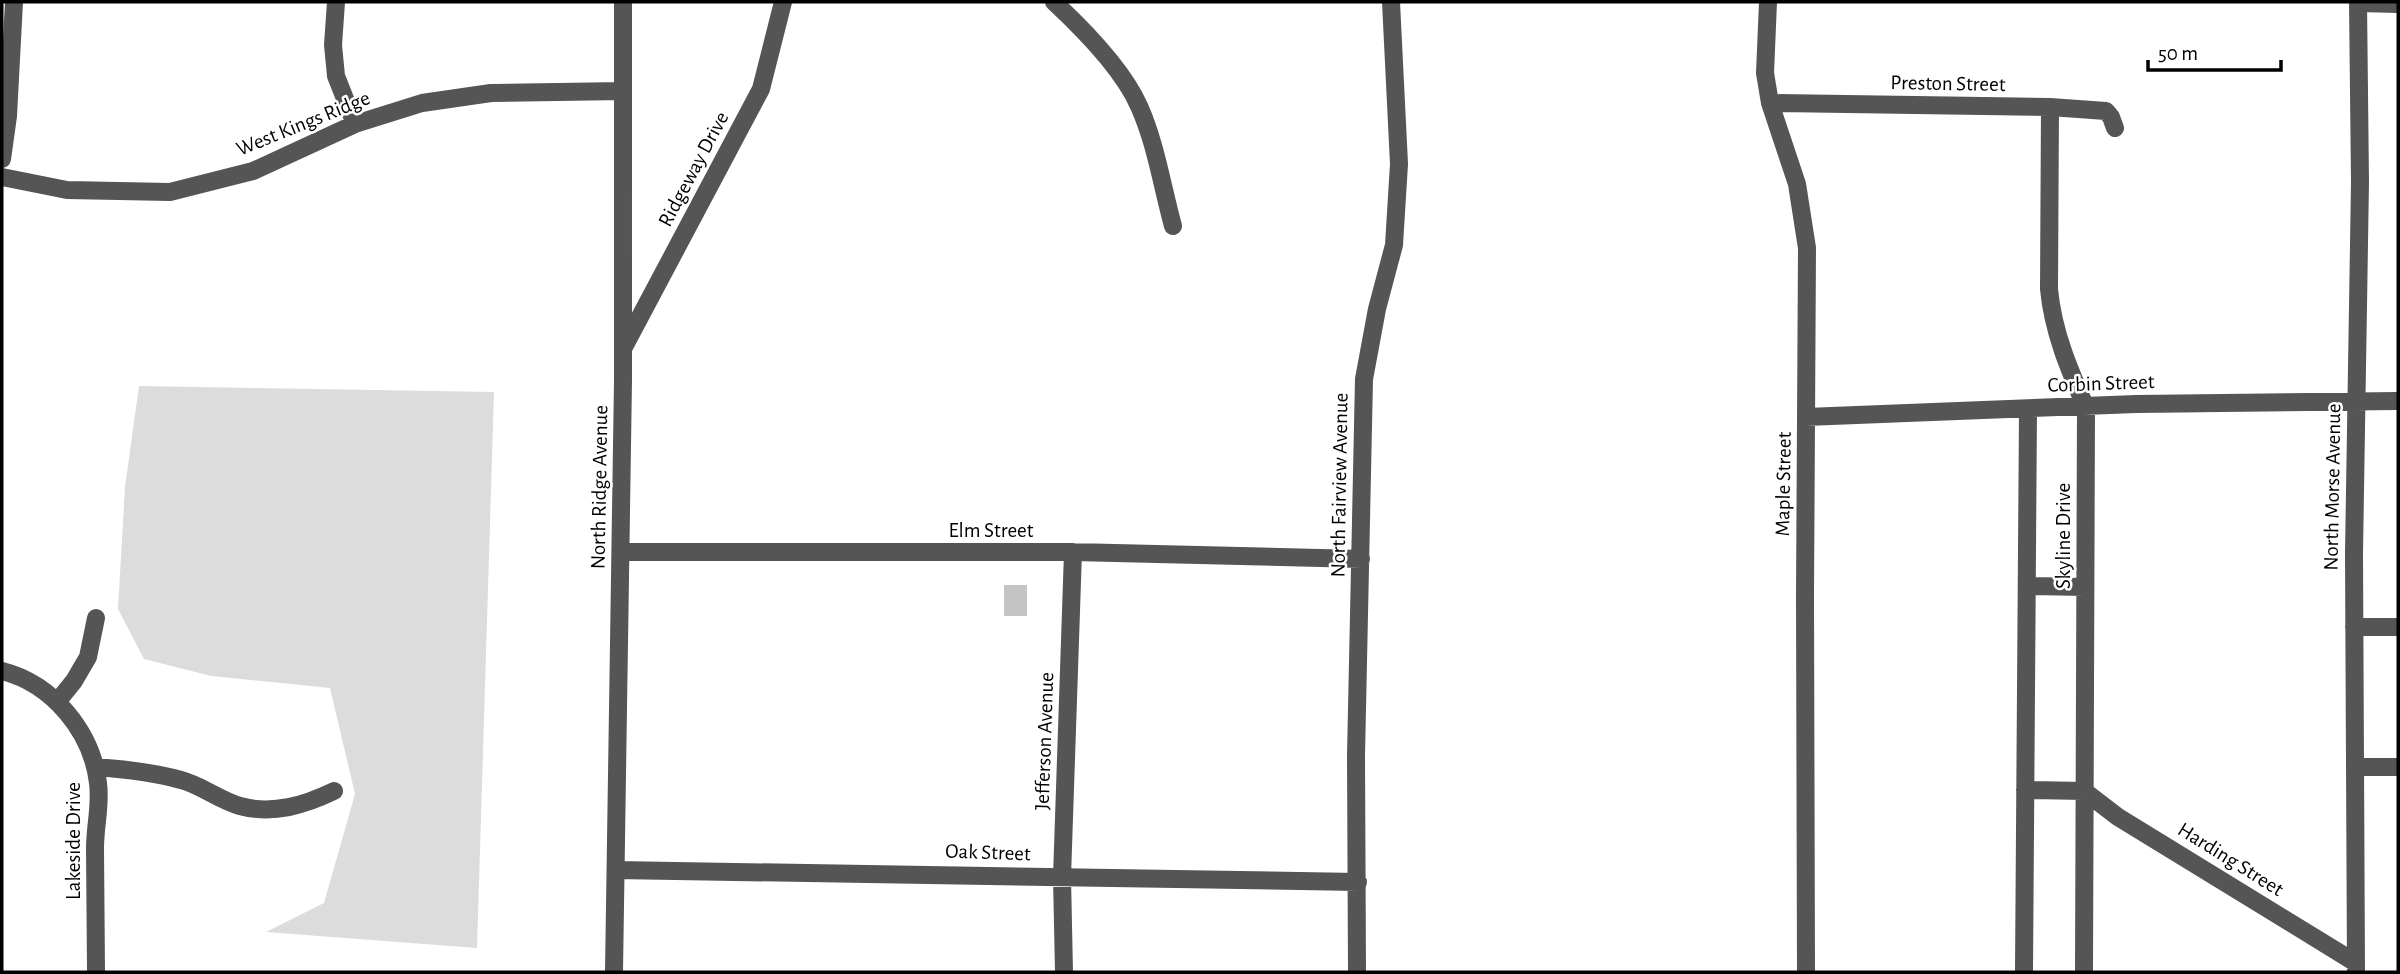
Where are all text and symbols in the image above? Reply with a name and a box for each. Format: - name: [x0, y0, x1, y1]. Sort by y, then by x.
- scale bar: [2148, 28, 2281, 72]
- text: 50 m: [2158, 43, 2198, 64]
- street label: Preston Street: [1890, 72, 2006, 95]
- street label: West Kings Ridge: [233, 87, 373, 160]
- street label: Ridgeway Drive: [654, 108, 732, 230]
- street label: Corbin Street: [2047, 371, 2155, 396]
- street label: North Fairview Avenue: [1327, 392, 1352, 578]
- street label: North Morse Avenue: [2321, 403, 2344, 571]
- street label: North Ridge Avenue: [588, 405, 611, 569]
- street label: Maple Street: [1772, 431, 1795, 536]
- street label: Skyline Drive: [2053, 483, 2074, 589]
- street label: Elm Street: [949, 520, 1034, 541]
- street label: Jefferson Avenue: [1032, 672, 1057, 810]
- street label: Lakeside Drive: [63, 782, 84, 900]
- street label: Harding Street: [2174, 819, 2287, 900]
- street label: Oak Street: [945, 841, 1031, 864]

